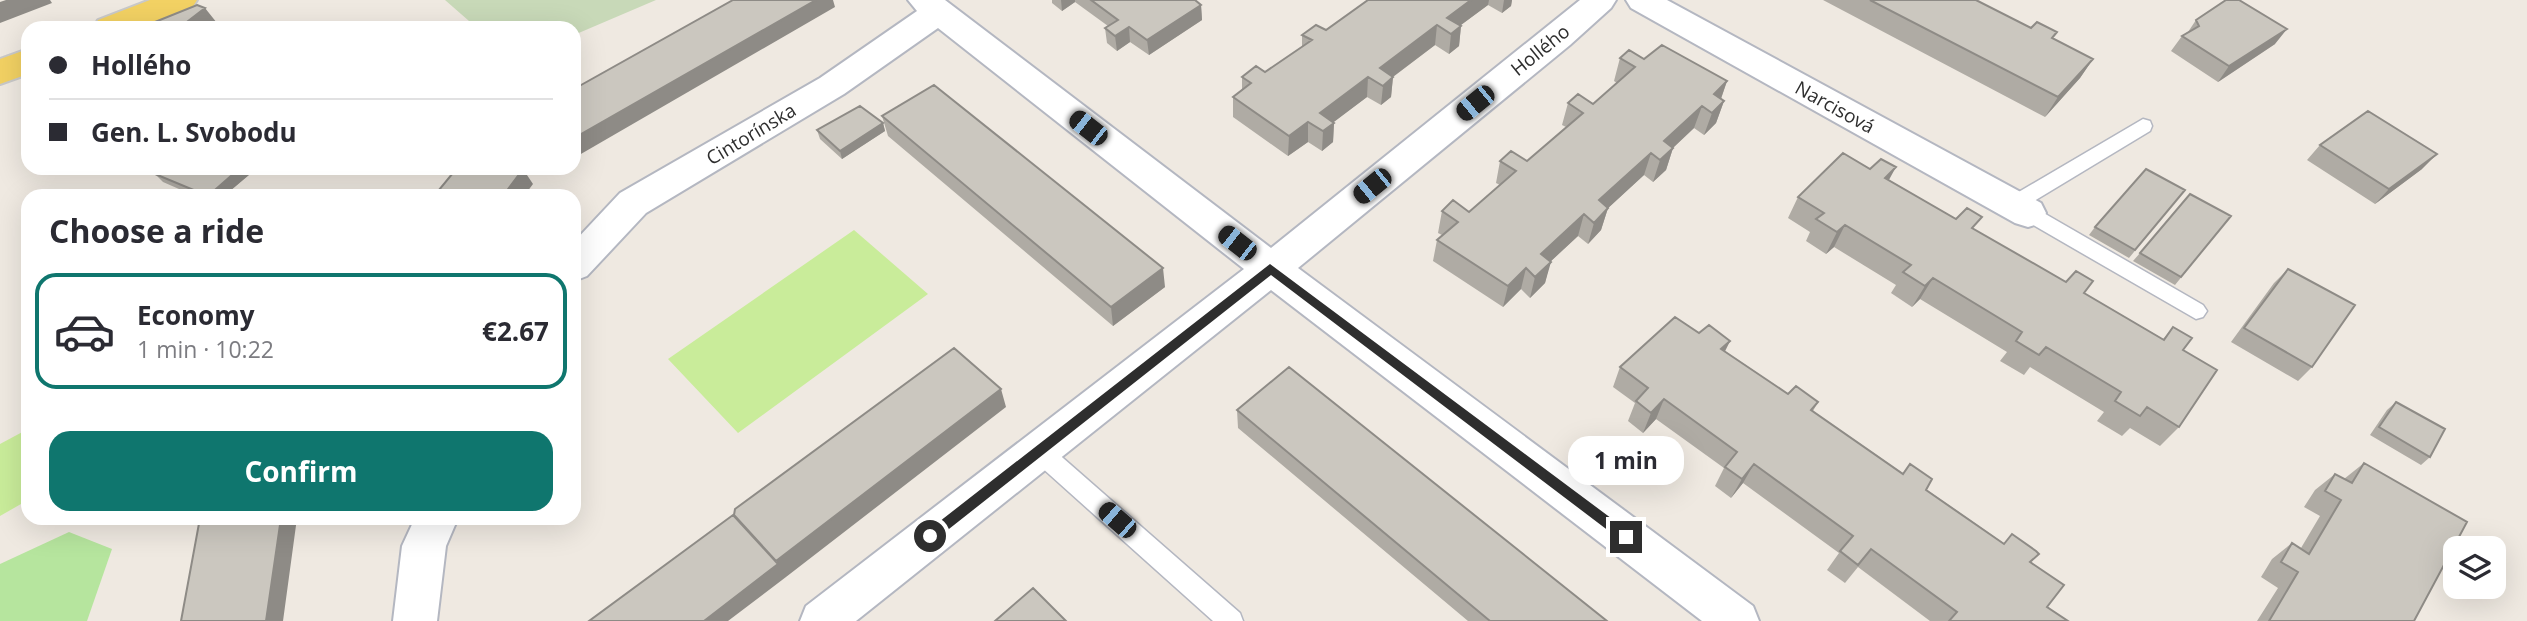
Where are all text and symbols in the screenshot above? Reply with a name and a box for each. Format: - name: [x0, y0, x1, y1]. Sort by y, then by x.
- street label: Hollého: [1505, 18, 1575, 82]
- text: Hollého: [91, 47, 191, 83]
- street label: Narcisová: [1791, 75, 1879, 139]
- car: [1453, 82, 1498, 124]
- street label: Cintorínska: [701, 97, 801, 171]
- car: [1065, 107, 1112, 149]
- text: Gen. L. Svobodu: [91, 114, 297, 150]
- car: [1350, 165, 1395, 207]
- text: Choose a ride: [49, 209, 264, 252]
- car: [1214, 222, 1261, 264]
- text: Economy: [137, 297, 255, 333]
- icon: car: [53, 300, 116, 363]
- text: €2.67: [482, 313, 549, 349]
- text: 1 min · 10:22: [137, 333, 274, 365]
- button: Confirm: [49, 431, 553, 511]
- callout: 1 min: [1568, 435, 1684, 484]
- text: 1 min: [1594, 444, 1658, 476]
- car: [1095, 498, 1140, 542]
- route start: [914, 520, 946, 552]
- route end: [1610, 521, 1642, 553]
- map controls: [2443, 536, 2506, 599]
- button: layers: [2443, 536, 2506, 599]

